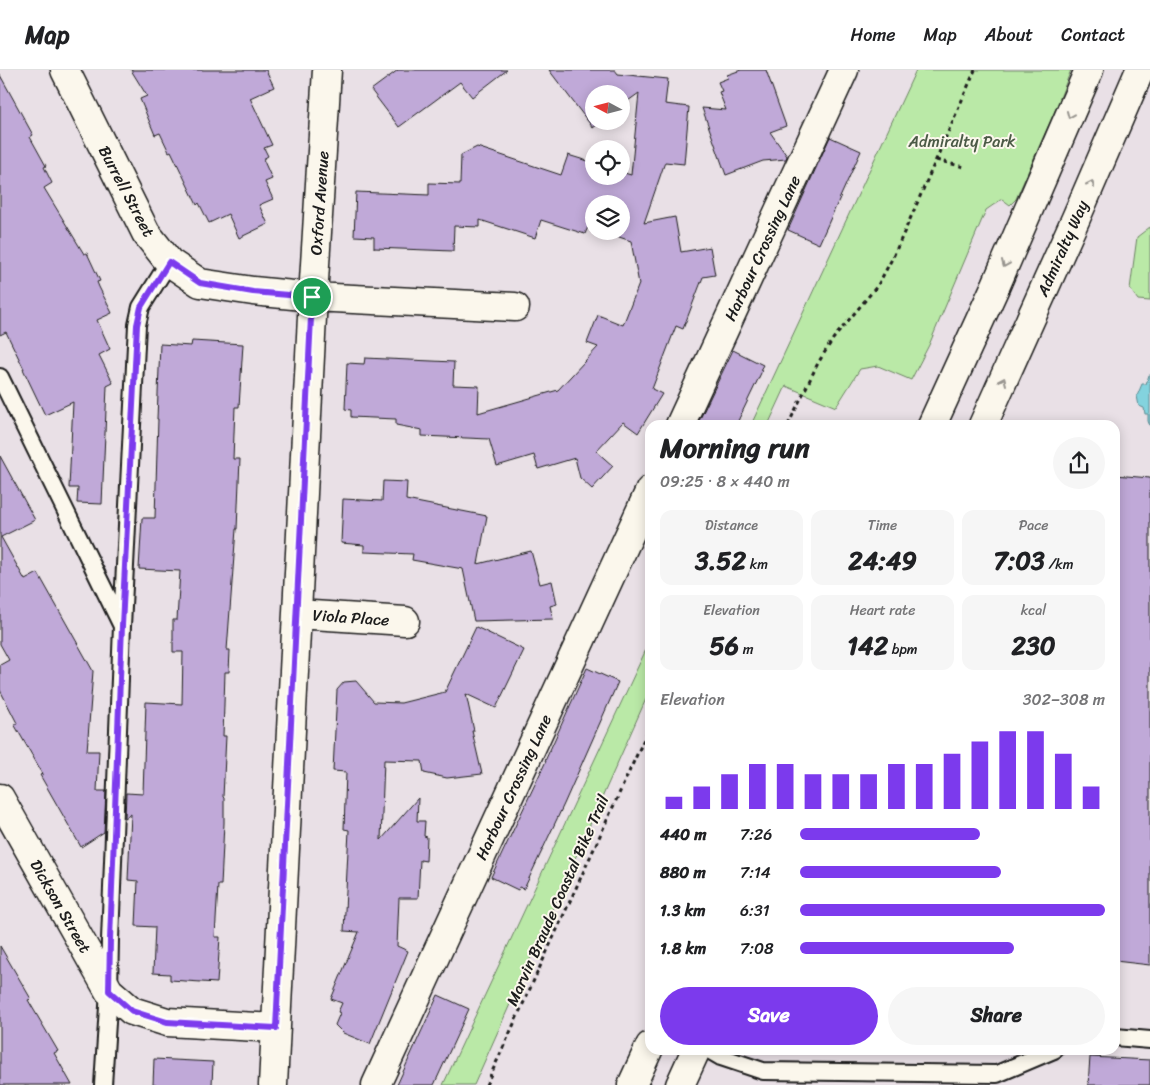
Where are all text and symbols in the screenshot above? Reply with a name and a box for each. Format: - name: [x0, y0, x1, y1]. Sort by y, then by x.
- text: Map: [25, 14, 69, 56]
- text: Home: [851, 19, 896, 51]
- text: Map: [924, 19, 957, 51]
- text: About: [985, 19, 1033, 51]
- text: Contact: [1061, 19, 1125, 51]
- north arrow: [585, 85, 630, 130]
- map controls: [585, 85, 630, 240]
- one-way arrow: [1065, 110, 1076, 119]
- park label: Admiralty Park: [908, 127, 1016, 156]
- street label: Burrell Street: [90, 140, 163, 242]
- button: locate: [585, 140, 630, 185]
- street label: Oxford Avenue: [301, 150, 338, 256]
- street label: Harbour Crossing Lane: [716, 170, 809, 326]
- one-way arrow: [1084, 180, 1095, 189]
- button: layers: [585, 195, 630, 240]
- street label: Admiralty Way: [1028, 195, 1097, 302]
- one-way arrow: [1001, 259, 1011, 268]
- pin: [291, 276, 333, 318]
- icon: arrive: [298, 283, 326, 311]
- one-way arrow: [996, 377, 1007, 386]
- text: Morning run: [660, 423, 810, 472]
- button: share: [1053, 437, 1105, 489]
- text: 09:25 · 8 × 440 m: [660, 467, 790, 496]
- text: Distance: [705, 513, 758, 538]
- text: Time: [868, 513, 897, 538]
- text: Pace: [1019, 513, 1048, 538]
- text: 3.52: [695, 538, 746, 583]
- text: 24:49: [848, 538, 917, 583]
- text: 7:03: [993, 538, 1045, 583]
- text: km: [746, 552, 768, 577]
- text: /km: [1045, 552, 1074, 577]
- text: Elevation: [703, 598, 760, 623]
- text: Heart rate: [850, 598, 915, 623]
- text: kcal: [1021, 598, 1046, 623]
- street label: Viola Place: [312, 600, 390, 635]
- text: 56: [710, 623, 739, 668]
- text: 142: [847, 623, 888, 668]
- text: 230: [1012, 623, 1055, 668]
- text: m: [739, 637, 753, 662]
- text: bpm: [888, 637, 918, 662]
- text: Elevation: [660, 685, 725, 714]
- text: 302–308 m: [1023, 685, 1105, 714]
- street label: Harbour Crossing Lane: [467, 709, 560, 865]
- street label: Marvin Braude Coastal Bike Trail: [498, 789, 617, 1011]
- text: 440 m: [660, 820, 707, 849]
- text: 7:26: [740, 820, 772, 849]
- street label: Dickson Street: [22, 854, 99, 959]
- text: 880 m: [660, 858, 706, 887]
- text: 7:14: [740, 858, 771, 887]
- text: 1.3 km: [660, 896, 705, 925]
- text: 6:31: [740, 896, 770, 925]
- text: 1.8 km: [660, 934, 706, 963]
- text: 7:08: [740, 934, 774, 963]
- button: Save: [660, 987, 878, 1045]
- button: Share: [888, 987, 1105, 1045]

